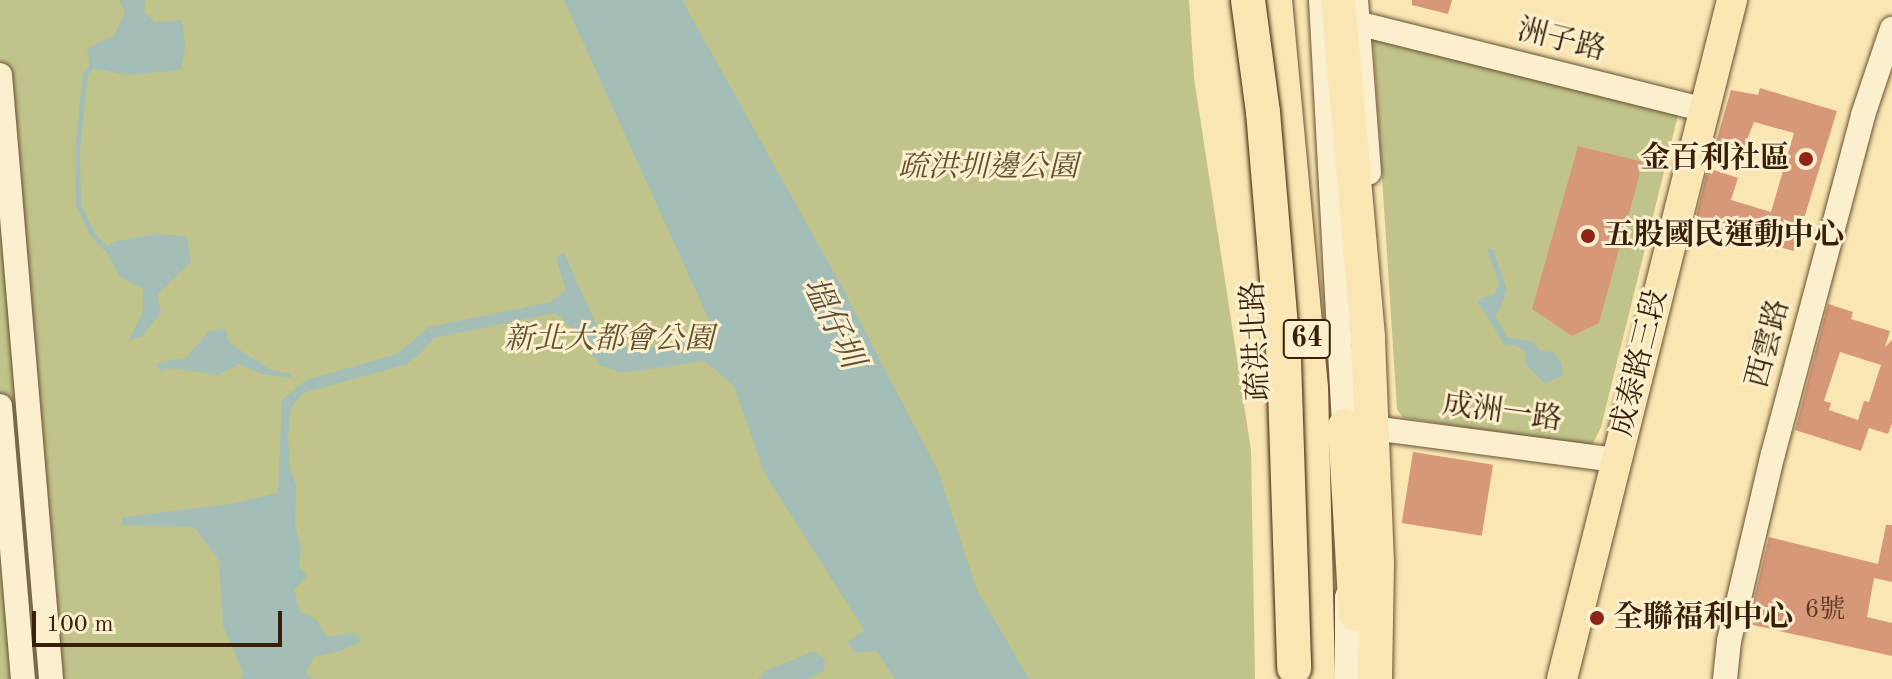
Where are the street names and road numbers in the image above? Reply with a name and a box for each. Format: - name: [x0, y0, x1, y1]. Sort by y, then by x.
- street label: 洲子路: [1513, 13, 1609, 69]
- street label: 疏洪北路: [1236, 280, 1278, 402]
- street label: 成泰路三段: [1604, 286, 1676, 440]
- street label: 西雲路: [1740, 296, 1798, 392]
- road number: 64: [1281, 315, 1333, 363]
- street label: 成洲一路: [1440, 387, 1564, 439]

